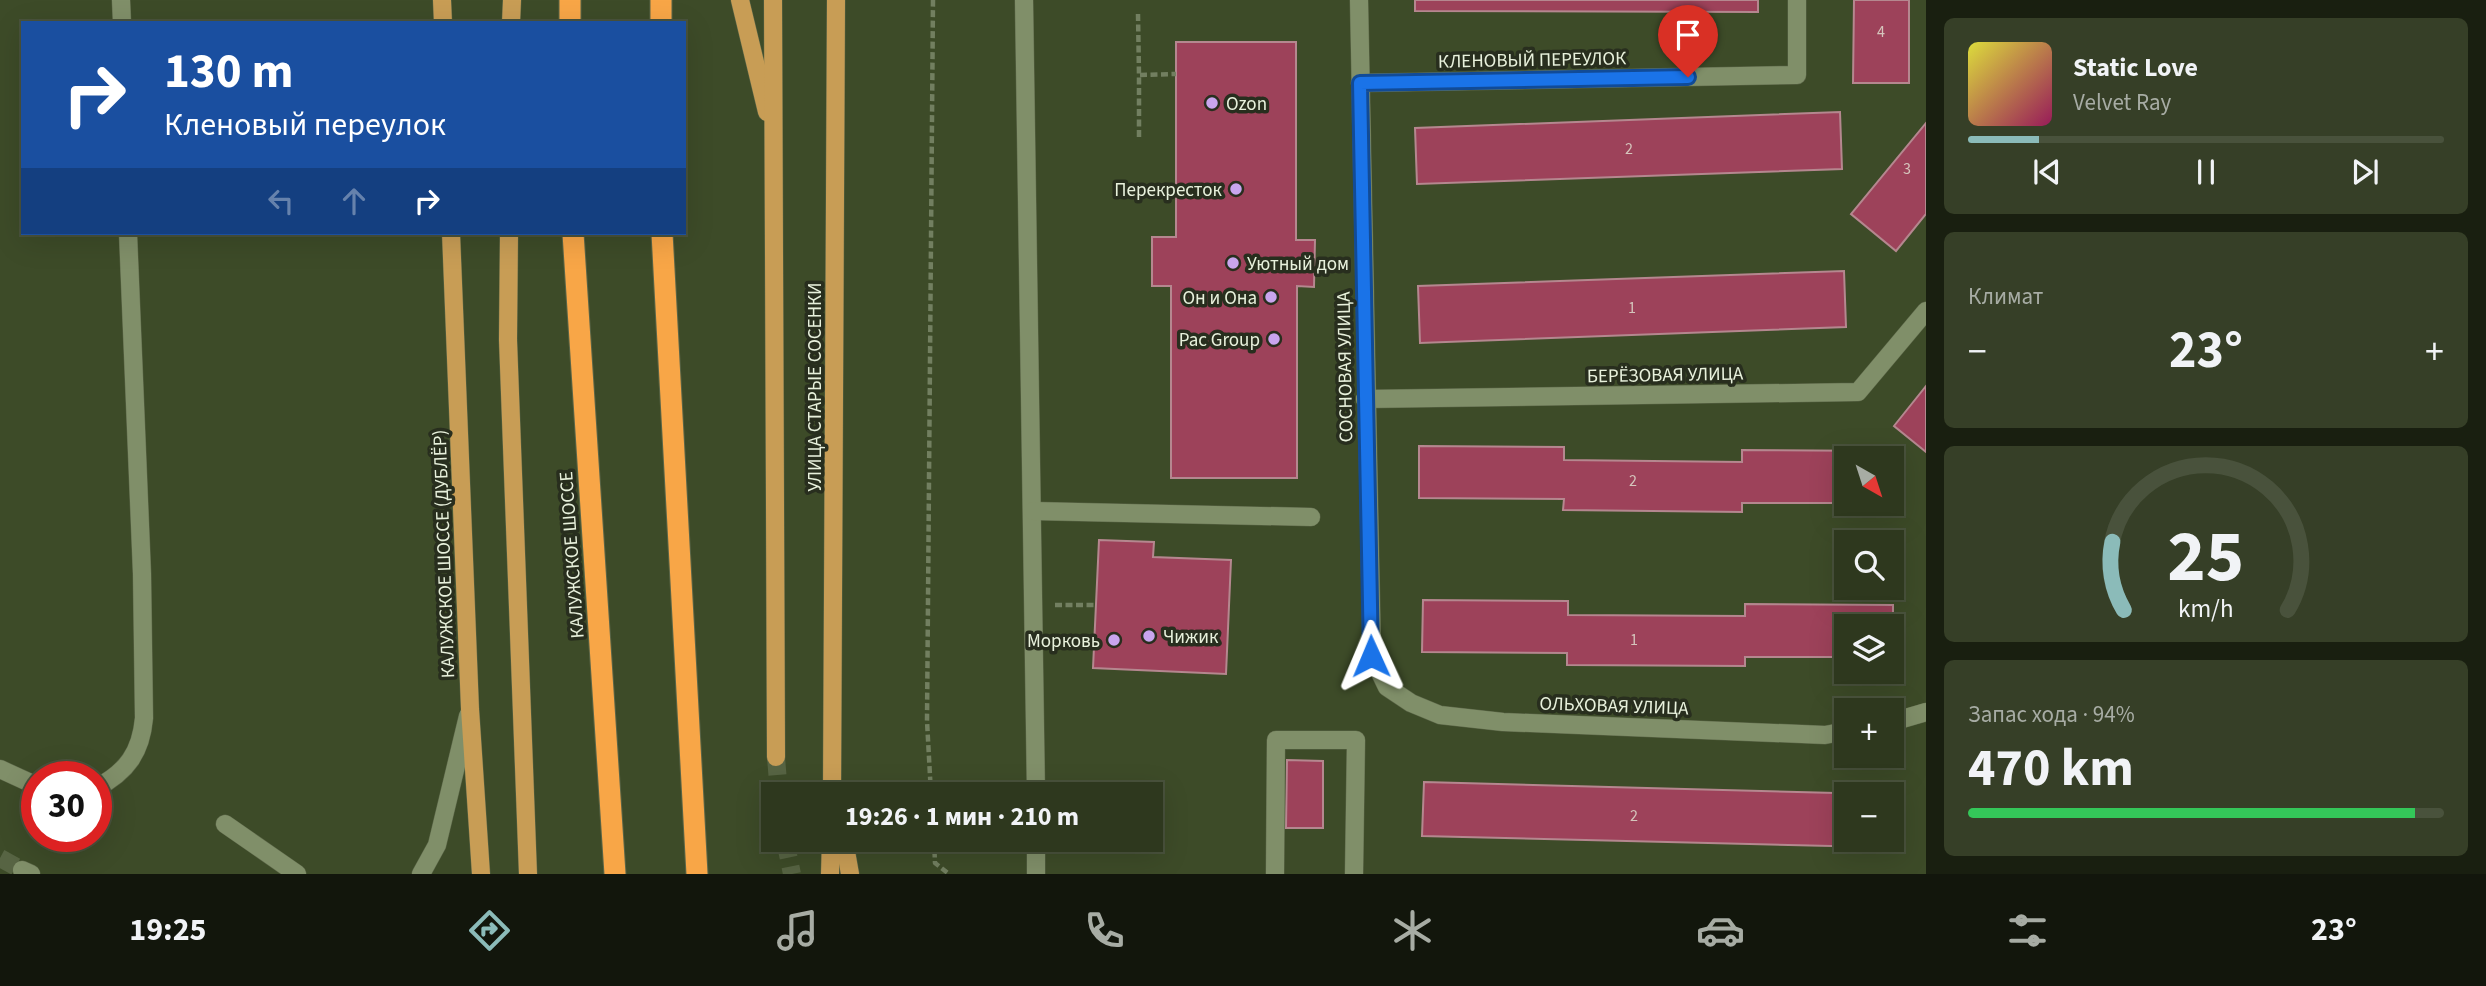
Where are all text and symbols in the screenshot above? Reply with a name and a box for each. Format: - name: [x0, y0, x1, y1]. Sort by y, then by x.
- pin: [1658, 5, 1718, 77]
- icon: arrive: [1669, 16, 1707, 54]
- house number: 4: [1877, 21, 1885, 43]
- text: 130 m: [164, 37, 293, 107]
- street label: КЛЕНОВЫЙ ПЕРЕУЛОК: [1438, 45, 1626, 76]
- icon: right: [49, 49, 140, 140]
- text: Static Love: [2073, 49, 2198, 86]
- text: Velvet Ray: [2073, 86, 2171, 119]
- place label: Ozon: [1226, 91, 1267, 118]
- marker: Ozon: [1204, 95, 1220, 111]
- text: Кленовый переулок: [164, 102, 446, 148]
- house number: 2: [1625, 138, 1633, 160]
- icon: previous: [2028, 153, 2066, 191]
- icon: pause: [2187, 153, 2225, 191]
- icon: next: [2346, 153, 2384, 191]
- house number: 3: [1903, 158, 1911, 180]
- place label: Перекресток: [1114, 177, 1223, 204]
- marker: Перекресток: [1228, 181, 1244, 197]
- icon: left: [262, 182, 300, 220]
- icon: ahead: [335, 182, 373, 220]
- icon: right: [408, 182, 446, 220]
- place label: Уютный дом: [1247, 251, 1349, 278]
- marker: Уютный дом: [1225, 255, 1241, 271]
- text: Климат: [1968, 280, 2043, 313]
- street label: УЛИЦА СТАРЫЕ СОСЕНКИ: [802, 282, 829, 492]
- place label: Он и Она: [1183, 285, 1257, 312]
- marker: Он и Она: [1263, 289, 1279, 305]
- street label: СОСНОВАЯ УЛИЦА: [1331, 291, 1360, 443]
- house number: 1: [1628, 297, 1636, 319]
- text: 23°: [2169, 314, 2243, 388]
- text: −: [1968, 325, 1987, 379]
- text: +: [2425, 325, 2444, 379]
- place label: Pac Group: [1179, 327, 1260, 354]
- marker: Pac Group: [1266, 331, 1282, 347]
- street label: БЕРЁЗОВАЯ УЛИЦА: [1587, 361, 1744, 390]
- street label: КАЛУЖСКОЕ ШОССЕ (ДУБЛЁР): [427, 429, 462, 679]
- north arrow: [1834, 446, 1904, 516]
- map controls: [1834, 446, 1904, 852]
- street label: КАЛУЖСКОЕ ШОССЕ: [553, 470, 592, 639]
- house number: 2: [1629, 470, 1637, 492]
- text: 25: [2168, 505, 2244, 609]
- button: search: [1834, 530, 1904, 600]
- text: km/h: [2178, 591, 2234, 627]
- button: layers: [1834, 614, 1904, 684]
- position arrow: [1334, 619, 1408, 693]
- place label: Чижик: [1163, 624, 1219, 651]
- place label: Морковь: [1027, 628, 1100, 655]
- marker: Чижик: [1141, 628, 1157, 644]
- house number: 1: [1630, 629, 1638, 651]
- marker: Морковь: [1106, 632, 1122, 648]
- street label: ОЛЬХОВАЯ УЛИЦА: [1539, 690, 1690, 723]
- button: +: [1834, 698, 1904, 768]
- text: Запас хода · 94%: [1968, 698, 2135, 731]
- text: 470 km: [1968, 732, 2134, 806]
- speed limit sign: 30: [21, 761, 112, 852]
- button: −: [1834, 782, 1904, 852]
- text: 19:26 · 1 мин · 210 m: [845, 798, 1079, 835]
- house number: 2: [1630, 805, 1638, 827]
- icon: directions: [465, 906, 514, 955]
- icon: music: [773, 906, 822, 955]
- icon: phone: [1080, 906, 1129, 955]
- icon: climate: [1388, 906, 1437, 955]
- icon: car: [1696, 906, 1745, 955]
- icon: filters: [2003, 906, 2052, 955]
- text: 19:25: [129, 907, 207, 953]
- text: 23°: [2311, 907, 2357, 953]

